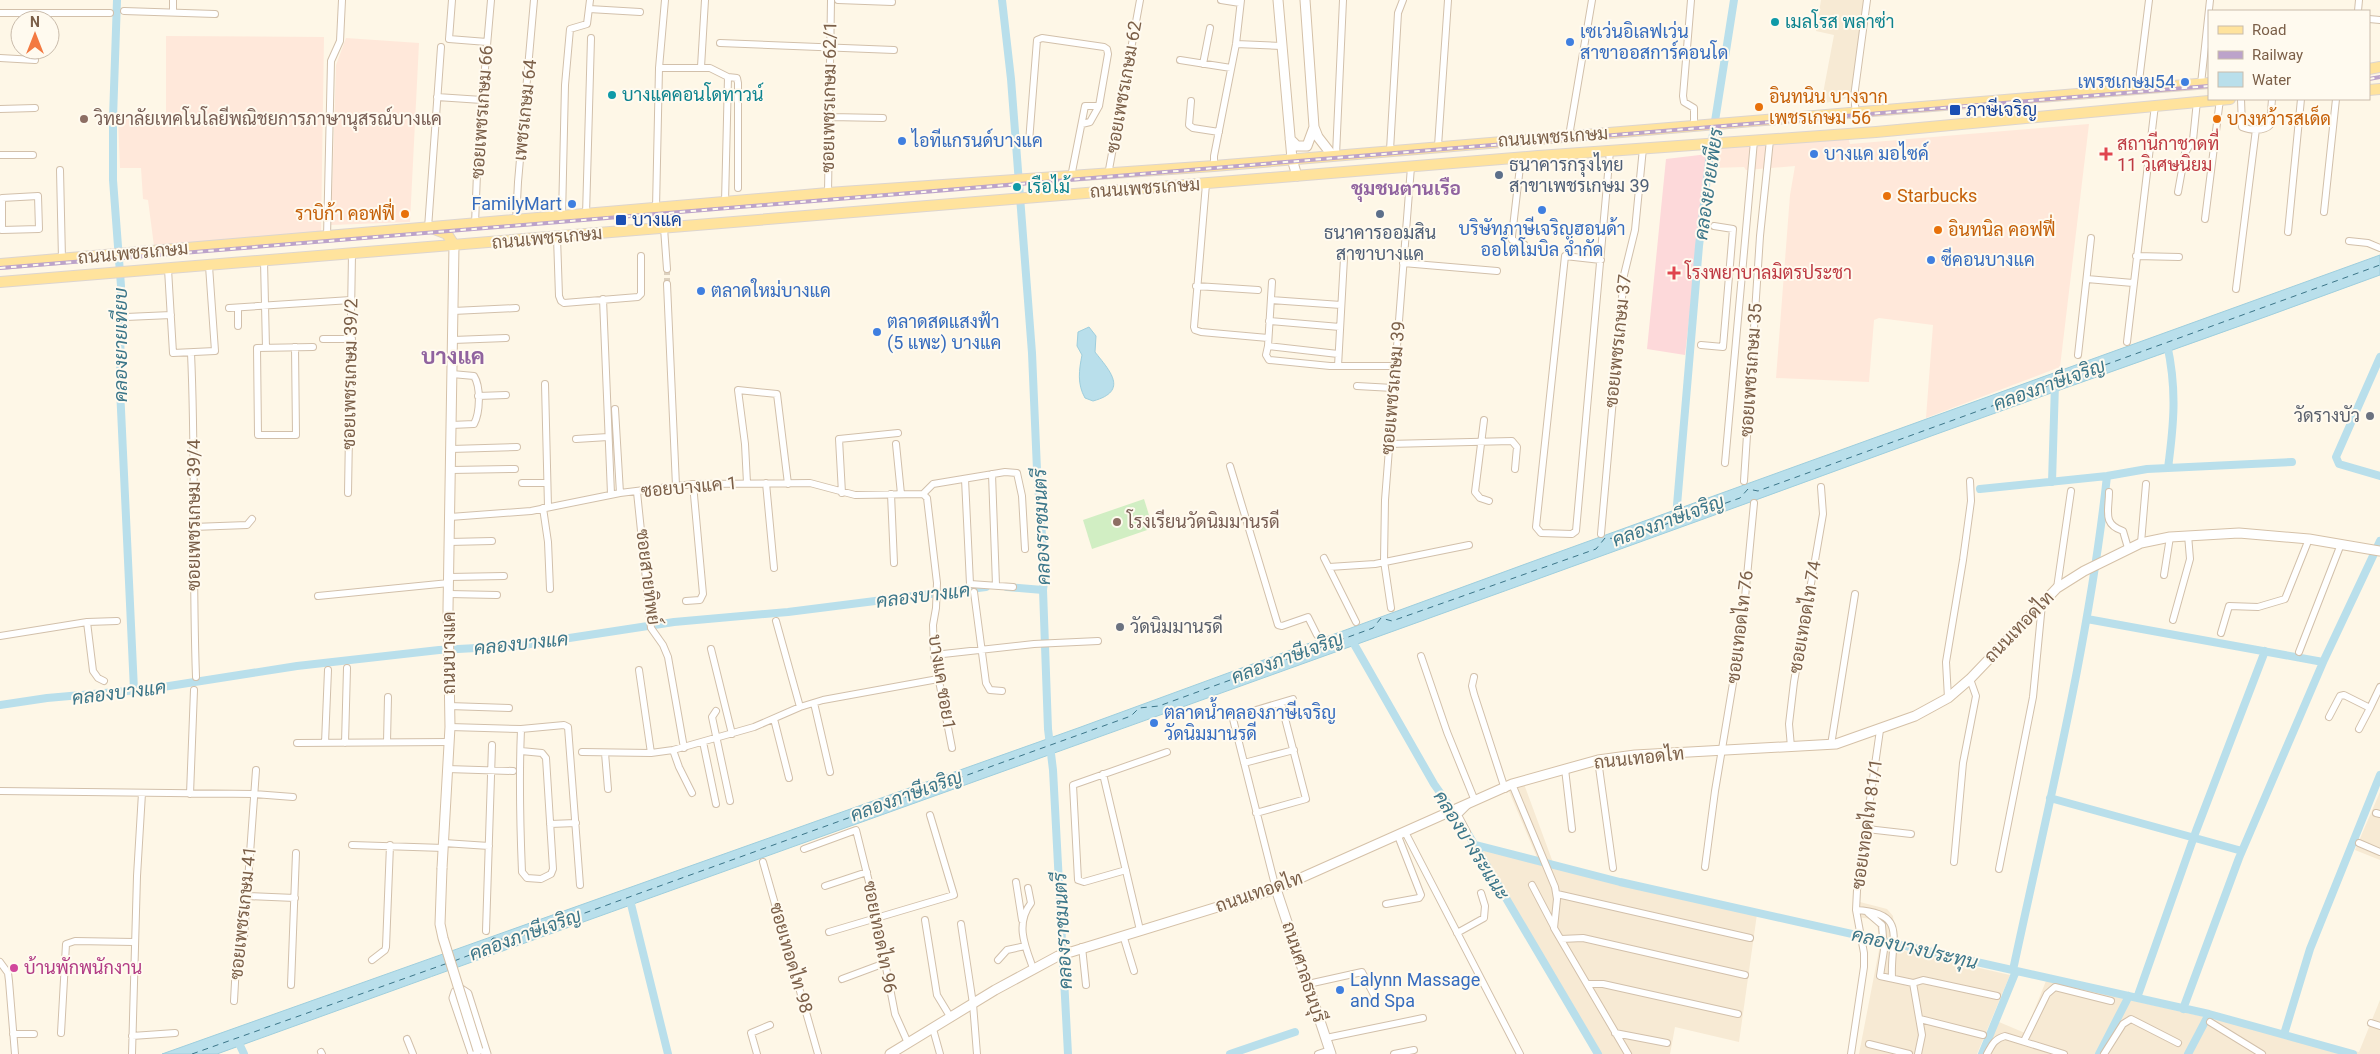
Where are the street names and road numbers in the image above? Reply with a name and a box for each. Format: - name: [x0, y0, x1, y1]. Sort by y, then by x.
- street label: ซอยเพชรเกษม 62: [1102, 19, 1145, 155]
- street label: ซอยเพชรเกษม 62/1: [817, 21, 840, 173]
- street label: ซอยเพชรเกษม 66: [466, 44, 497, 180]
- street label: เพชรเกษม 64: [509, 58, 540, 162]
- street label: ถนนเพชรเกษม: [1497, 122, 1609, 151]
- street label: ถนนเพชรเกษม: [1089, 173, 1201, 202]
- street label: ถนนเพชรเกษม: [491, 222, 603, 253]
- street label: ถนนเพชรเกษม: [77, 237, 189, 268]
- street label: ซอยเพชรเกษม 37: [1600, 273, 1635, 409]
- street label: ซอยเพชรเกษม 39/2: [338, 298, 361, 450]
- street label: ซอยเพชรเกษม 35: [1735, 302, 1766, 438]
- street label: ซอยเพชรเกษม 39: [1376, 320, 1409, 456]
- street label: ซอยเพชรเกษม 39/4: [183, 439, 204, 591]
- street label: ซอยบางแค 1: [640, 472, 738, 501]
- street label: ซอยสายทิพย์: [632, 528, 667, 626]
- street label: ซอยเทอดไท 74: [1782, 559, 1825, 675]
- street label: ซอยเทอดไท 76: [1720, 569, 1757, 685]
- street label: ถนนเทอดไท: [1978, 585, 2058, 667]
- street label: ถนนบางแค: [438, 611, 459, 695]
- street label: บางแค ซอย1: [925, 633, 960, 731]
- street label: ถนนเทอดไท: [1592, 740, 1685, 773]
- street label: ซอยเทอดไท 81/1: [1845, 757, 1886, 891]
- street label: ซอยเพชรเกษม 41: [225, 845, 260, 981]
- street label: ถนนเทอดไท: [1212, 865, 1305, 916]
- street label: ซอยเทอดไท 96: [859, 879, 904, 995]
- street label: ซอยเทอดไท 98: [766, 900, 819, 1016]
- street label: ถนนศาลธนบุรี: [1276, 918, 1333, 1026]

